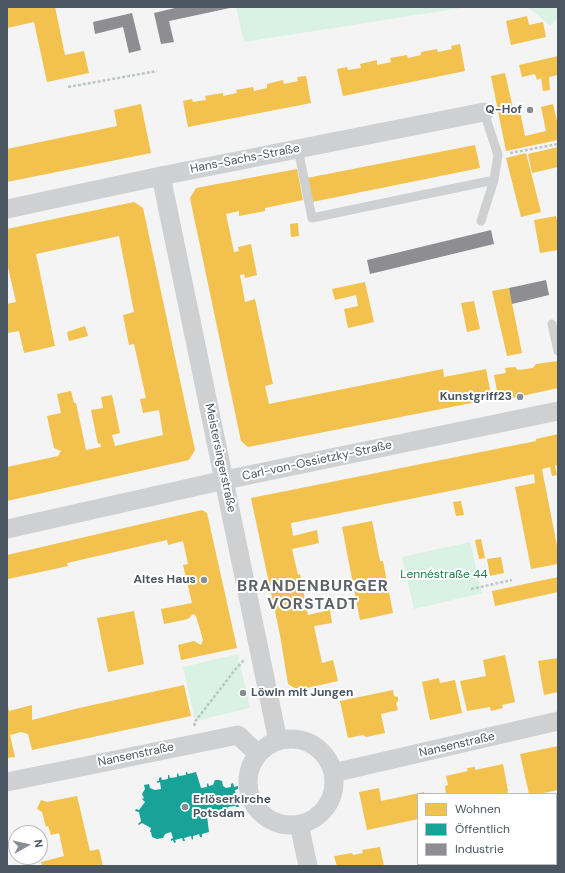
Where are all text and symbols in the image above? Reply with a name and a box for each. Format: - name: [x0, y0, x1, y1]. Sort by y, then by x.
- place label: Q-Hof: [485, 103, 522, 117]
- marker: Q-Hof: [525, 105, 535, 115]
- street label: Hans-Sachs-Straße: [189, 141, 301, 177]
- place label: Kunstgriff23: [440, 390, 512, 404]
- marker: Kunstgriff23: [515, 392, 525, 402]
- street label: Meistersingerstraße: [201, 402, 239, 514]
- street label: Carl-von-Ossietzky-Straße: [241, 438, 393, 484]
- park label: Lennéstraße 44: [400, 568, 488, 582]
- place label: Altes Haus: [133, 573, 196, 587]
- marker: Altes Haus: [199, 575, 209, 585]
- district label: BRANDENBURGER VORSTADT: [237, 577, 389, 615]
- place label: Löwin mit Jungen: [251, 686, 353, 700]
- marker: Löwin mit Jungen: [238, 688, 248, 698]
- street label: Nansenstraße: [418, 729, 496, 761]
- street label: Nansenstraße: [97, 740, 175, 770]
- place label: Erlöserkirche Potsdam: [193, 793, 271, 821]
- legend: [417, 793, 557, 865]
- text: Wohnen: [455, 801, 501, 817]
- marker: Erlöserkirche Potsdam: [180, 802, 190, 812]
- text: Öffentlich: [455, 821, 510, 837]
- north arrow: [8, 825, 48, 865]
- text: N: [31, 839, 46, 848]
- text: Industrie: [455, 841, 504, 857]

